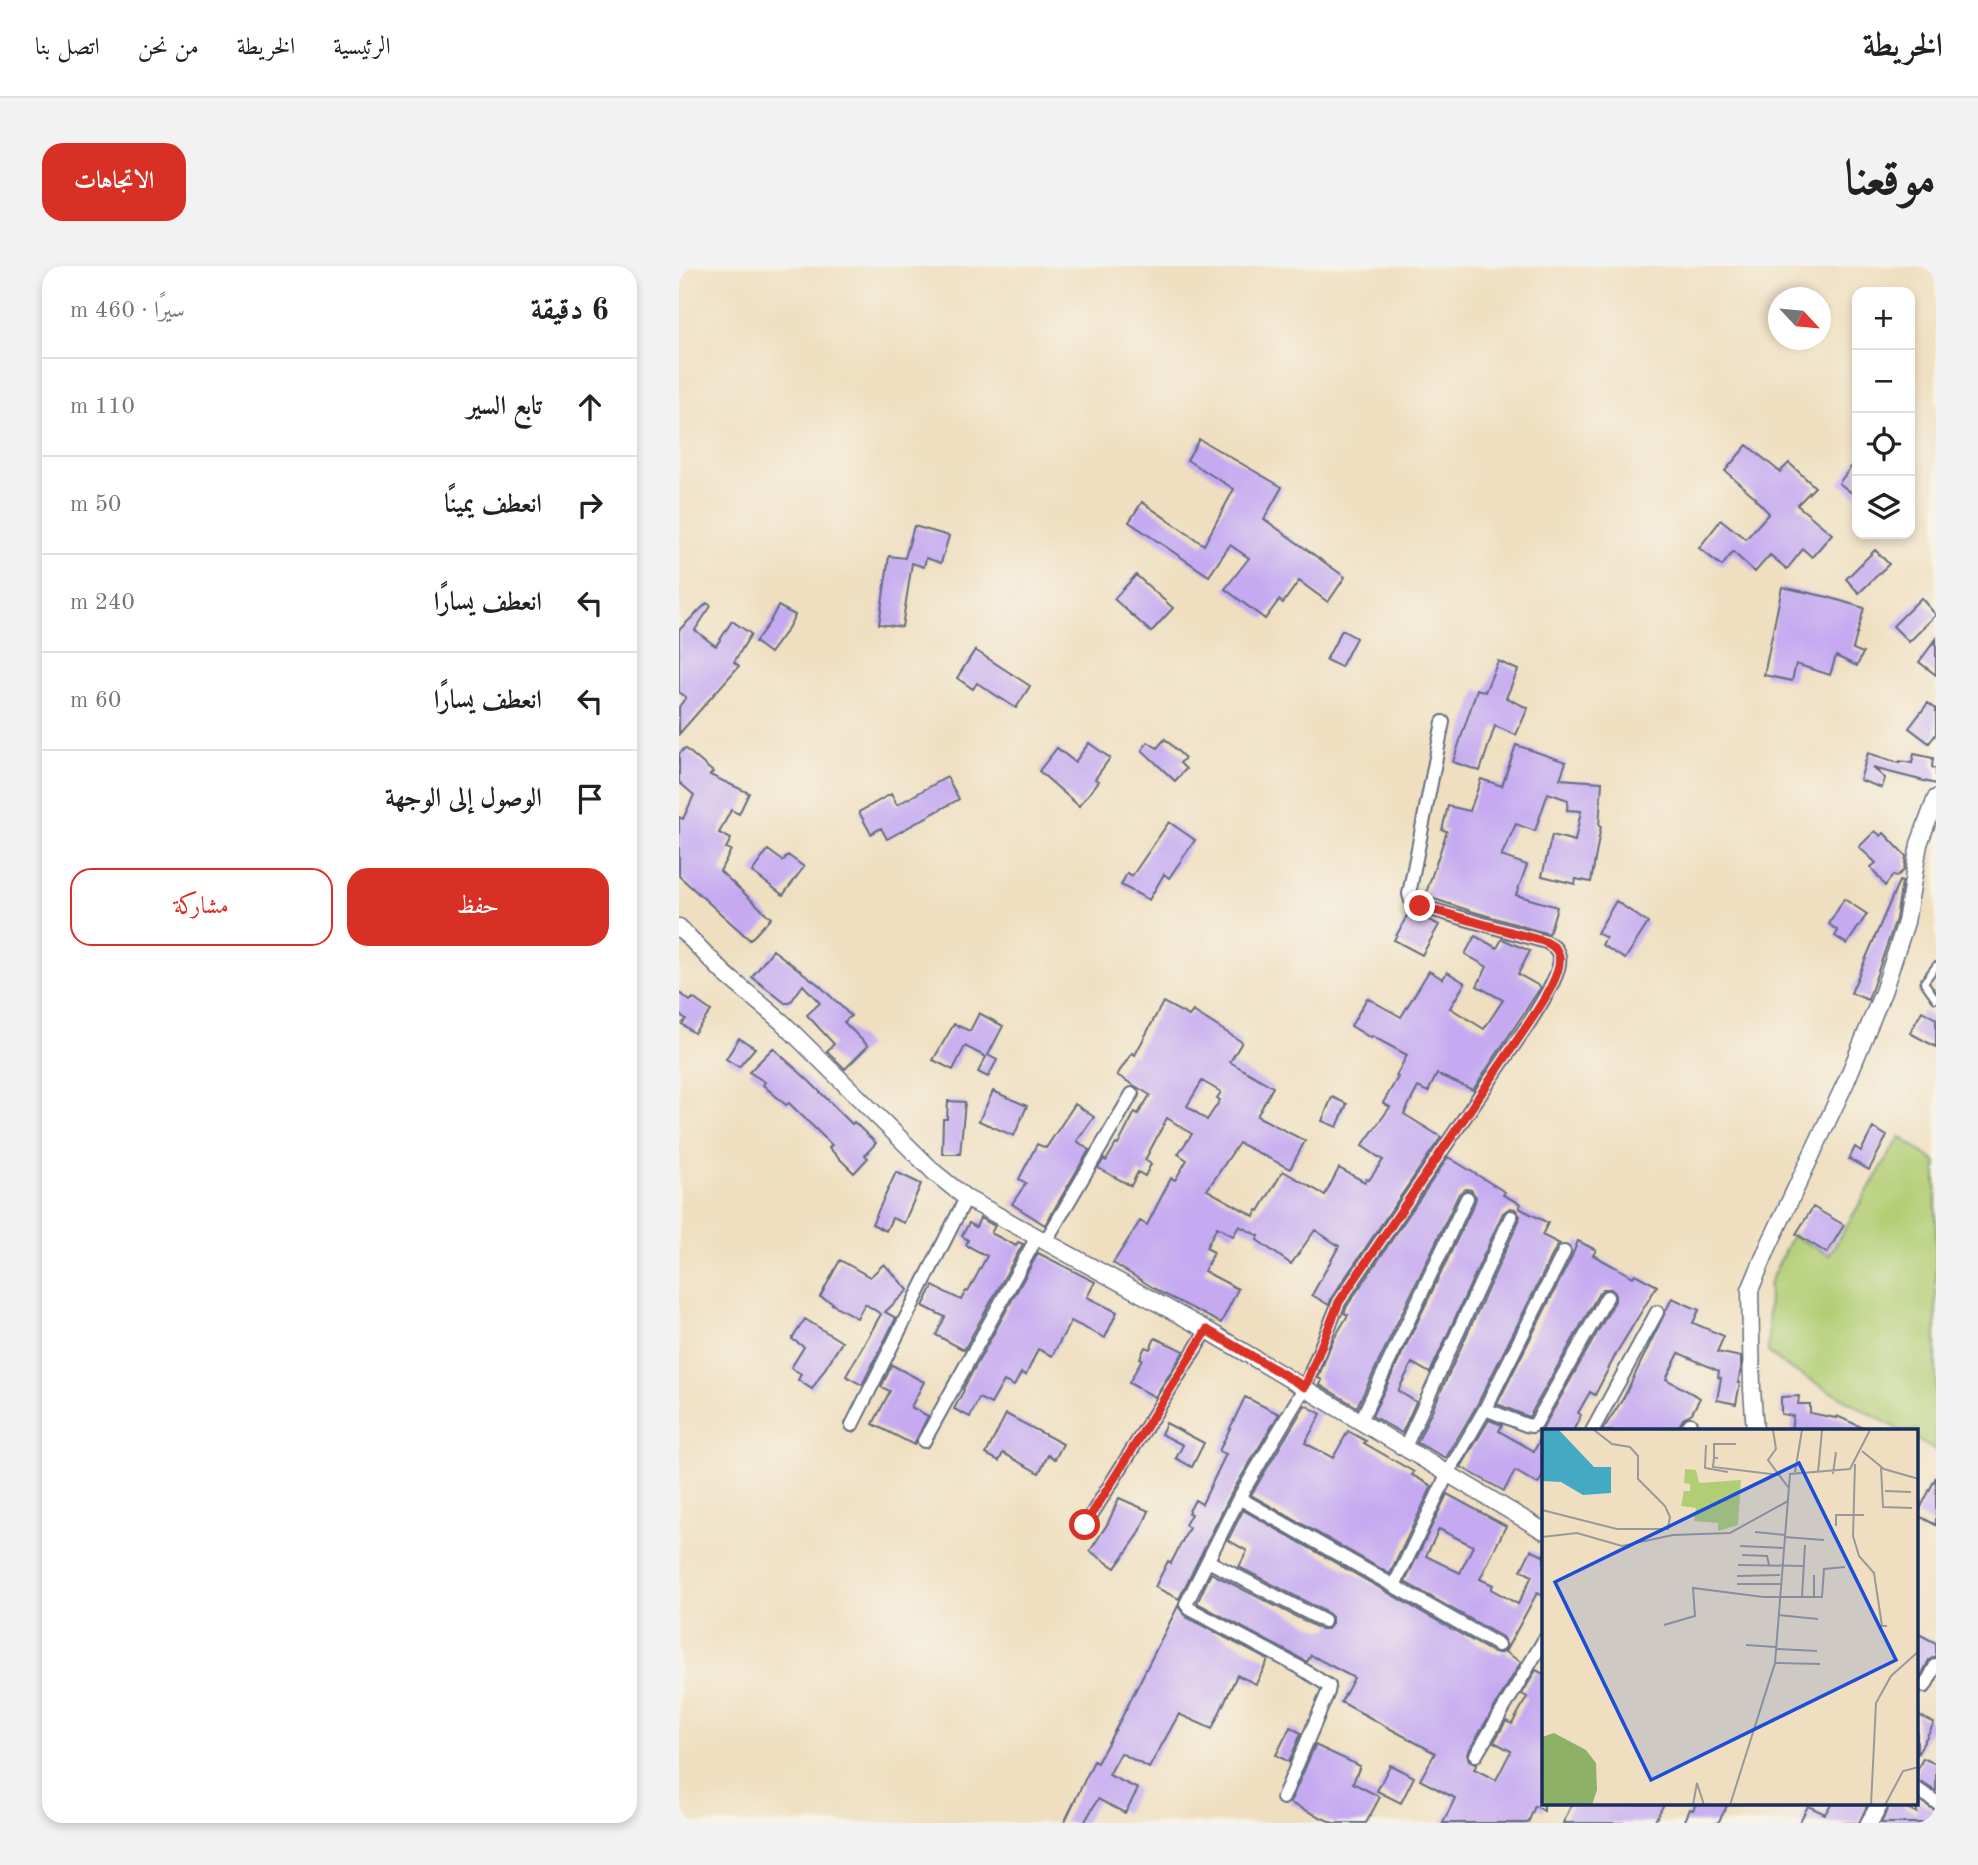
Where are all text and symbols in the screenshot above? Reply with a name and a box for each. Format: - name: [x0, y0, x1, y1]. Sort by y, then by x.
- text: الخريطة: [1863, 31, 1943, 64]
- text: اتصل بنا: [35, 36, 100, 60]
- text: من نحن: [138, 36, 199, 60]
- text: الخريطة: [237, 36, 295, 60]
- text: الرئيسية: [333, 36, 391, 60]
- button: الاتجاهات: [42, 143, 186, 221]
- text: موقعنا: [1844, 157, 1936, 206]
- north arrow: [1768, 287, 1831, 350]
- map controls: [1852, 287, 1915, 539]
- button: +: [1852, 287, 1915, 350]
- text: 6 دقيقة: [531, 296, 609, 326]
- text: سيرًا · 460 m: [70, 299, 185, 322]
- button: −: [1852, 350, 1915, 413]
- icon: ahead: [571, 388, 609, 426]
- text: تابع السير: [467, 394, 542, 420]
- text: 110 m: [70, 395, 135, 418]
- button: locate: [1852, 413, 1915, 476]
- button: layers: [1852, 476, 1915, 539]
- icon: right: [571, 486, 609, 524]
- text: انعطف يمينًا: [444, 492, 542, 518]
- text: 50 m: [70, 493, 121, 516]
- icon: left: [571, 584, 609, 622]
- text: انعطف يسارًا: [434, 590, 542, 616]
- text: 240 m: [70, 591, 135, 614]
- icon: left: [571, 682, 609, 720]
- text: انعطف يسارًا: [434, 688, 542, 714]
- text: 60 m: [70, 689, 121, 712]
- icon: arrive: [571, 780, 609, 818]
- text: الوصول إلى الوجهة: [385, 786, 542, 812]
- button: مشاركة: [70, 868, 333, 946]
- button: حفظ: [347, 868, 609, 946]
- route end: [1404, 890, 1435, 921]
- inset map: [1542, 1429, 1919, 1806]
- route start: [1069, 1509, 1100, 1540]

